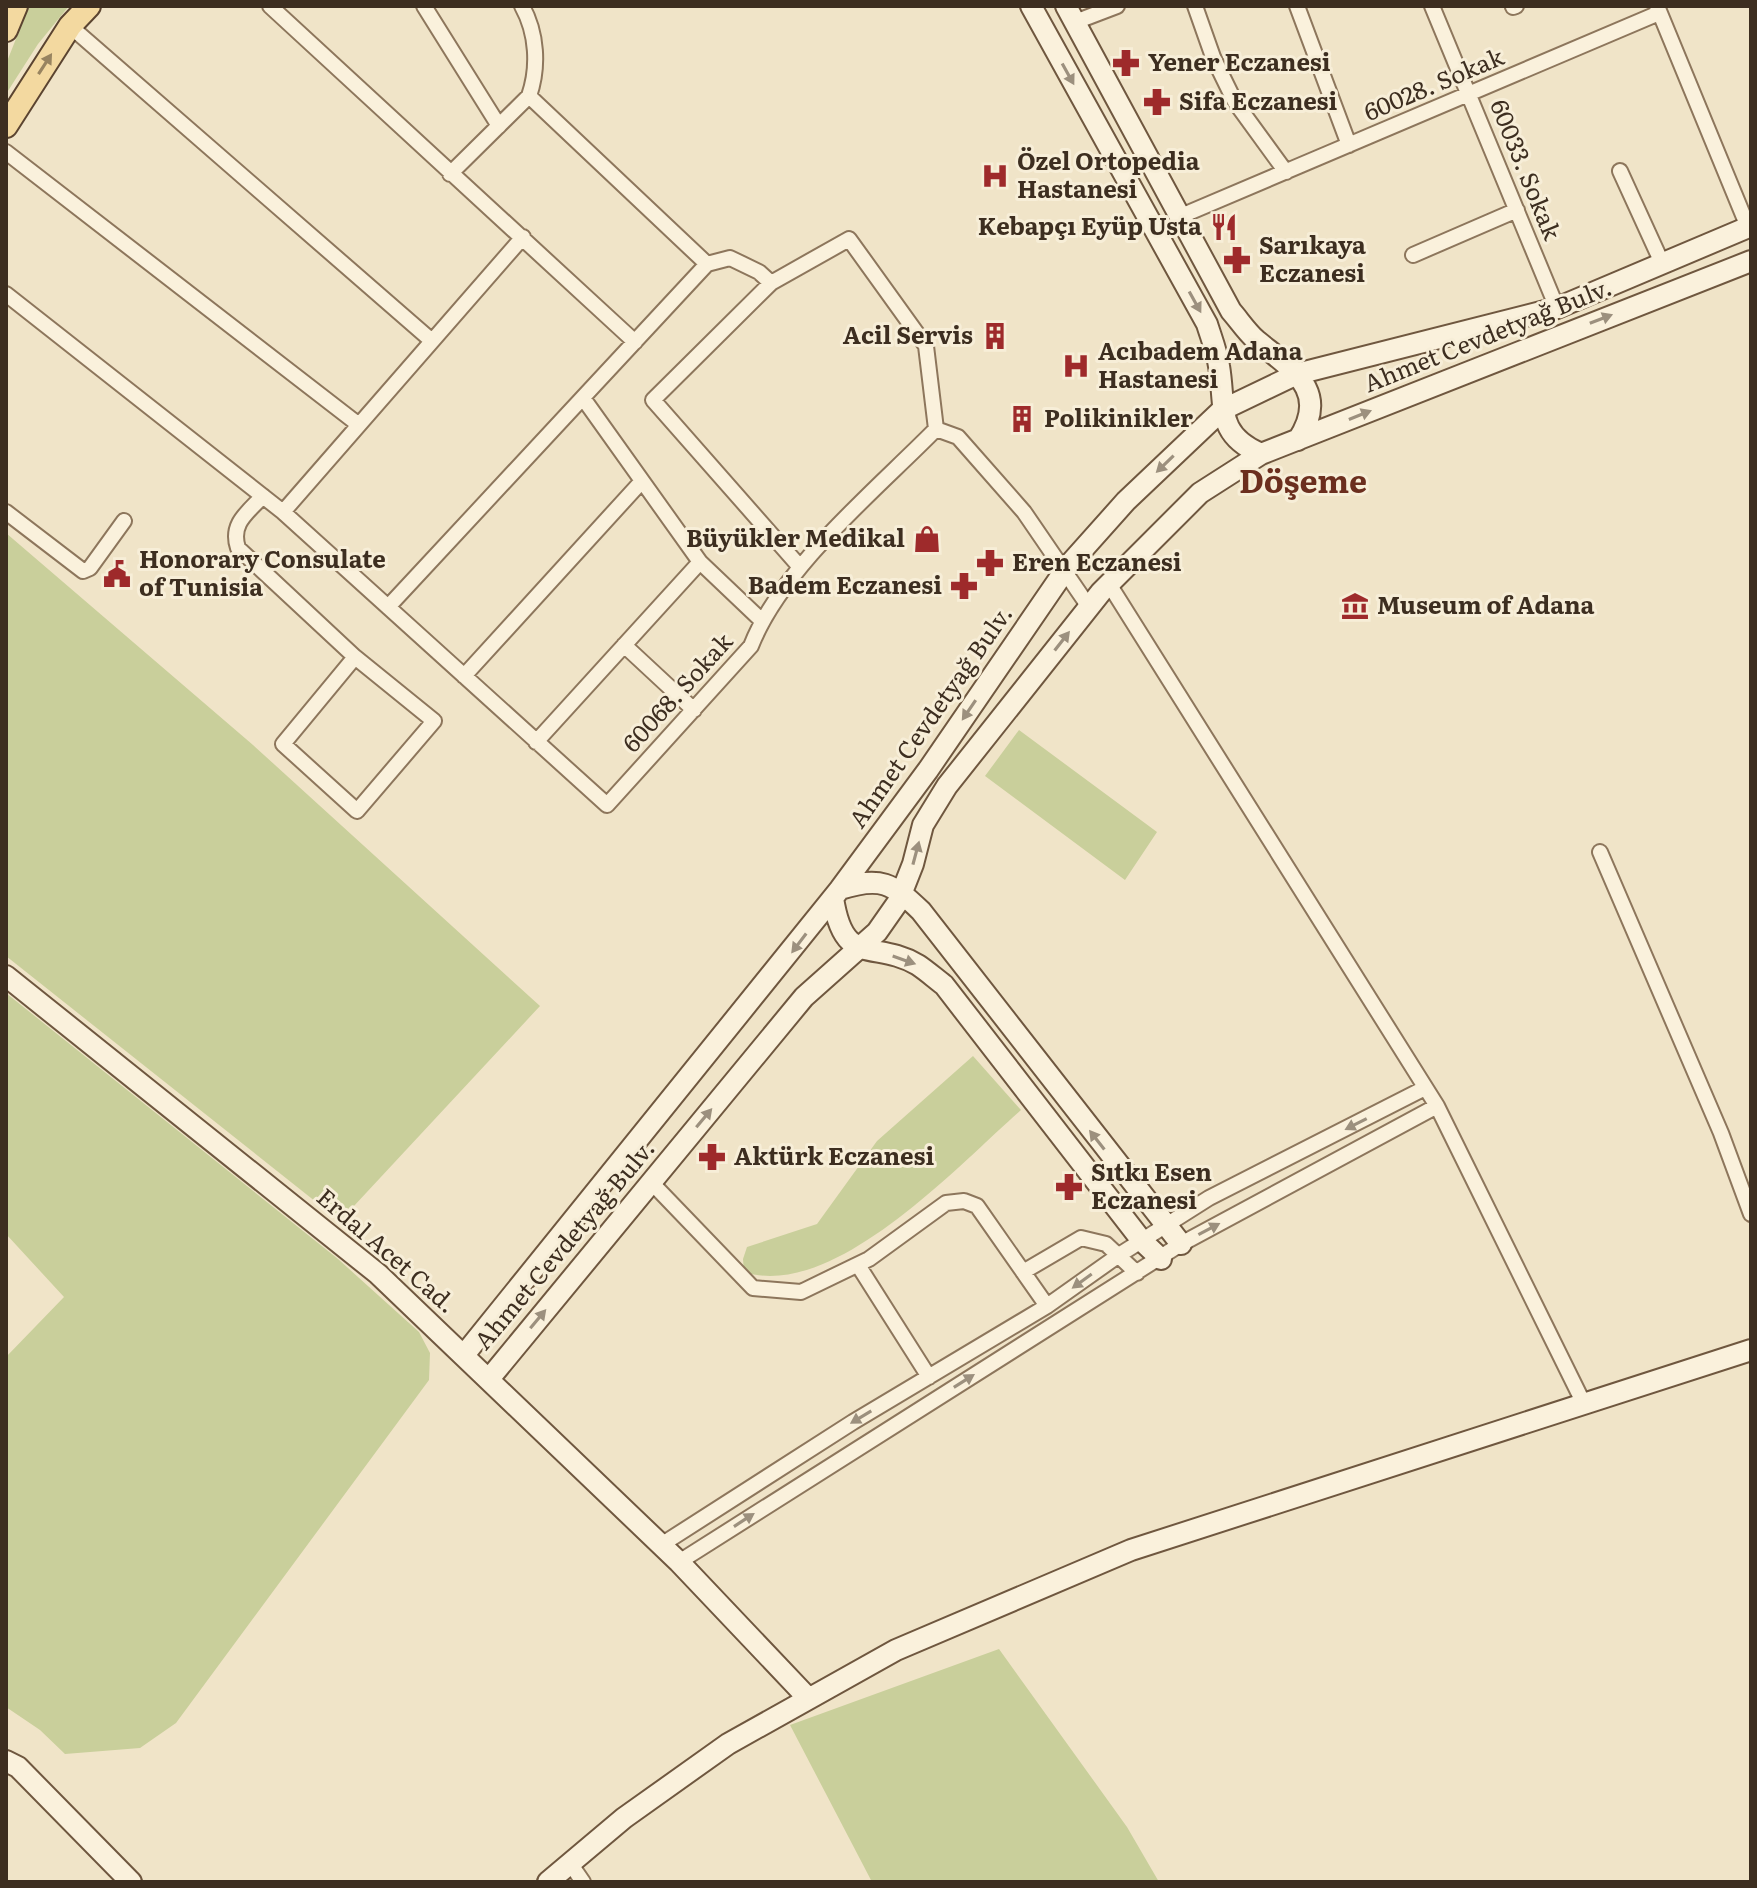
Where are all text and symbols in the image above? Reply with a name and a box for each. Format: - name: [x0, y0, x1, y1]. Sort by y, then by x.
- street label: 60028. Sokak: [1358, 37, 1509, 128]
- place label: Yener Eczanesi: [1148, 43, 1331, 78]
- pharmacy icon: Yener Eczanesi: [1111, 48, 1141, 78]
- one-way arrow: [38, 53, 52, 75]
- one-way arrow: [1061, 63, 1075, 86]
- place label: Sifa Eczanesi: [1179, 82, 1338, 117]
- pharmacy icon: Sifa Eczanesi: [1142, 87, 1172, 117]
- street label: 60033. Sokak: [1483, 94, 1572, 245]
- place label: Özel Ortopedia Hastanesi: [1017, 142, 1200, 205]
- hospital icon: Özel Ortopedia Hastanesi: [980, 161, 1010, 191]
- place label: Kebapçı Eyüp Usta: [978, 207, 1202, 242]
- restaurant icon: Kebapçı Eyüp Usta: [1209, 212, 1239, 242]
- place label: Sarıkaya Eczanesi: [1259, 226, 1366, 289]
- pharmacy icon: Sarıkaya Eczanesi: [1222, 245, 1252, 275]
- street label: Ahmet Cevdetyağ Bulv.: [1358, 268, 1616, 399]
- one-way arrow: [1188, 290, 1201, 313]
- one-way arrow: [1589, 312, 1613, 325]
- place label: Acil Servis: [843, 316, 973, 351]
- building icon: Acil Servis: [980, 321, 1010, 351]
- place label: Acıbadem Adana Hastanesi: [1098, 332, 1303, 395]
- hospital icon: Acıbadem Adana Hastanesi: [1061, 351, 1091, 381]
- place label: Polikinikler: [1044, 399, 1193, 434]
- building icon: Polikinikler: [1007, 404, 1037, 434]
- one-way arrow: [1348, 409, 1372, 422]
- one-way arrow: [1156, 455, 1175, 473]
- district label: Döşeme: [1239, 455, 1367, 503]
- place label: Büyükler Medikal: [686, 519, 905, 554]
- shop icon: Büyükler Medikal: [912, 524, 942, 554]
- place label: Honorary Consulate of Tunisia: [139, 540, 386, 603]
- place label: Eren Eczanesi: [1012, 543, 1182, 578]
- pharmacy icon: Eren Eczanesi: [975, 548, 1005, 578]
- public building icon: Honorary Consulate of Tunisia: [102, 559, 132, 589]
- place label: Badem Eczanesi: [748, 566, 942, 601]
- pharmacy icon: Badem Eczanesi: [949, 571, 979, 601]
- place label: Museum of Adana: [1377, 586, 1595, 621]
- museum icon: Museum of Adana: [1340, 591, 1370, 621]
- street label: Ahmet Cevdetyağ Bulv.: [839, 597, 1019, 834]
- street label: 60068. Sokak: [613, 624, 740, 759]
- one-way arrow: [1053, 631, 1070, 651]
- one-way arrow: [962, 700, 977, 721]
- one-way arrow: [910, 840, 922, 865]
- one-way arrow: [791, 932, 807, 953]
- one-way arrow: [892, 954, 916, 966]
- one-way arrow: [695, 1109, 712, 1129]
- one-way arrow: [1344, 1117, 1367, 1130]
- one-way arrow: [1090, 1130, 1106, 1150]
- street label: Ahmet Cevdetyağ Bulv.: [465, 1131, 662, 1356]
- place label: Aktürk Eczanesi: [734, 1137, 934, 1172]
- pharmacy icon: Aktürk Eczanesi: [697, 1142, 727, 1172]
- place label: Sıtkı Esen Eczanesi: [1091, 1153, 1212, 1216]
- pharmacy icon: Sıtkı Esen Eczanesi: [1054, 1172, 1084, 1202]
- street label: Erdal Acet Cad.: [310, 1179, 465, 1320]
- one-way arrow: [1197, 1223, 1220, 1236]
- one-way arrow: [1072, 1273, 1093, 1288]
- one-way arrow: [529, 1309, 546, 1329]
- one-way arrow: [953, 1375, 975, 1389]
- one-way arrow: [850, 1410, 872, 1424]
- one-way arrow: [733, 1514, 755, 1528]

